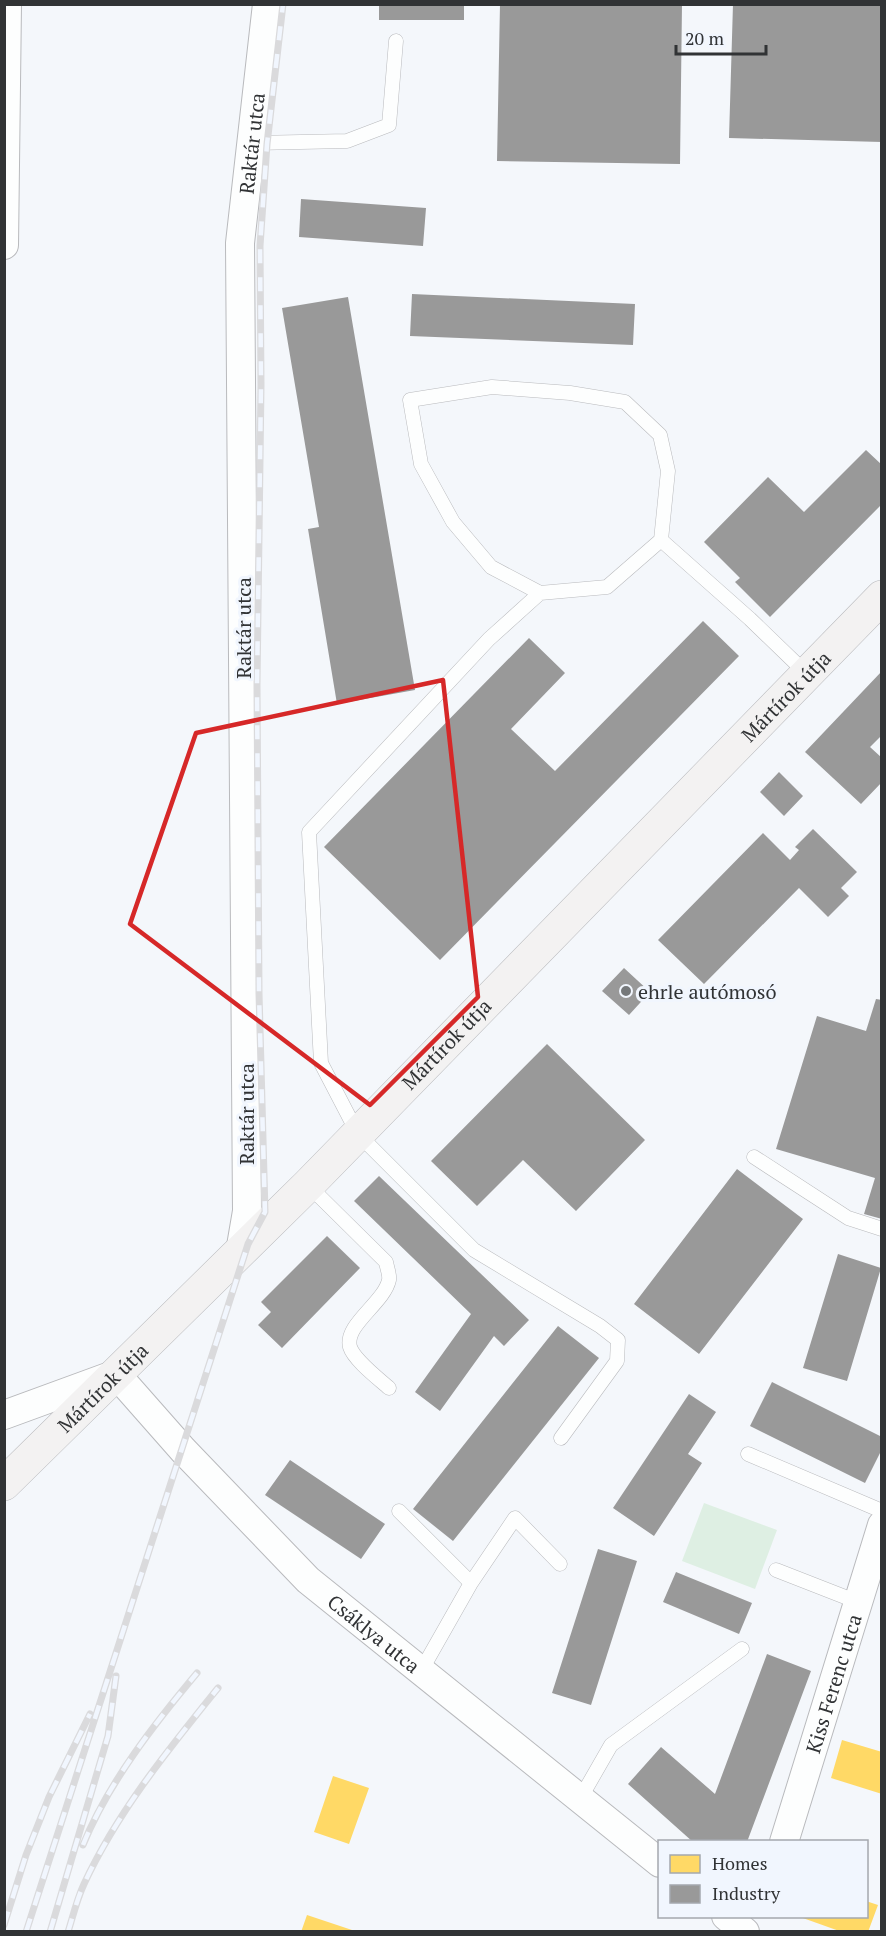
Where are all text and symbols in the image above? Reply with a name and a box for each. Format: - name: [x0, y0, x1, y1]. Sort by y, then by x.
- scale bar: [676, 18, 766, 56]
- text: 20 m: [685, 26, 725, 50]
- street label: Raktár utca: [232, 91, 270, 195]
- street label: Raktár utca: [230, 577, 257, 679]
- street label: Mártírok útja: [735, 644, 836, 747]
- place label: ehrle autómosó: [638, 978, 777, 1005]
- marker: ehrle autómosó: [619, 984, 633, 998]
- street label: Mártírok útja: [395, 992, 497, 1095]
- street label: Raktár utca: [233, 1063, 260, 1165]
- street label: Mártírok útja: [51, 1336, 154, 1438]
- street label: Csáklya utca: [322, 1588, 426, 1679]
- street label: Kiss Ferenc utca: [799, 1610, 867, 1756]
- legend: [658, 1840, 868, 1918]
- text: Homes: [712, 1851, 767, 1875]
- text: Industry: [712, 1881, 781, 1905]

